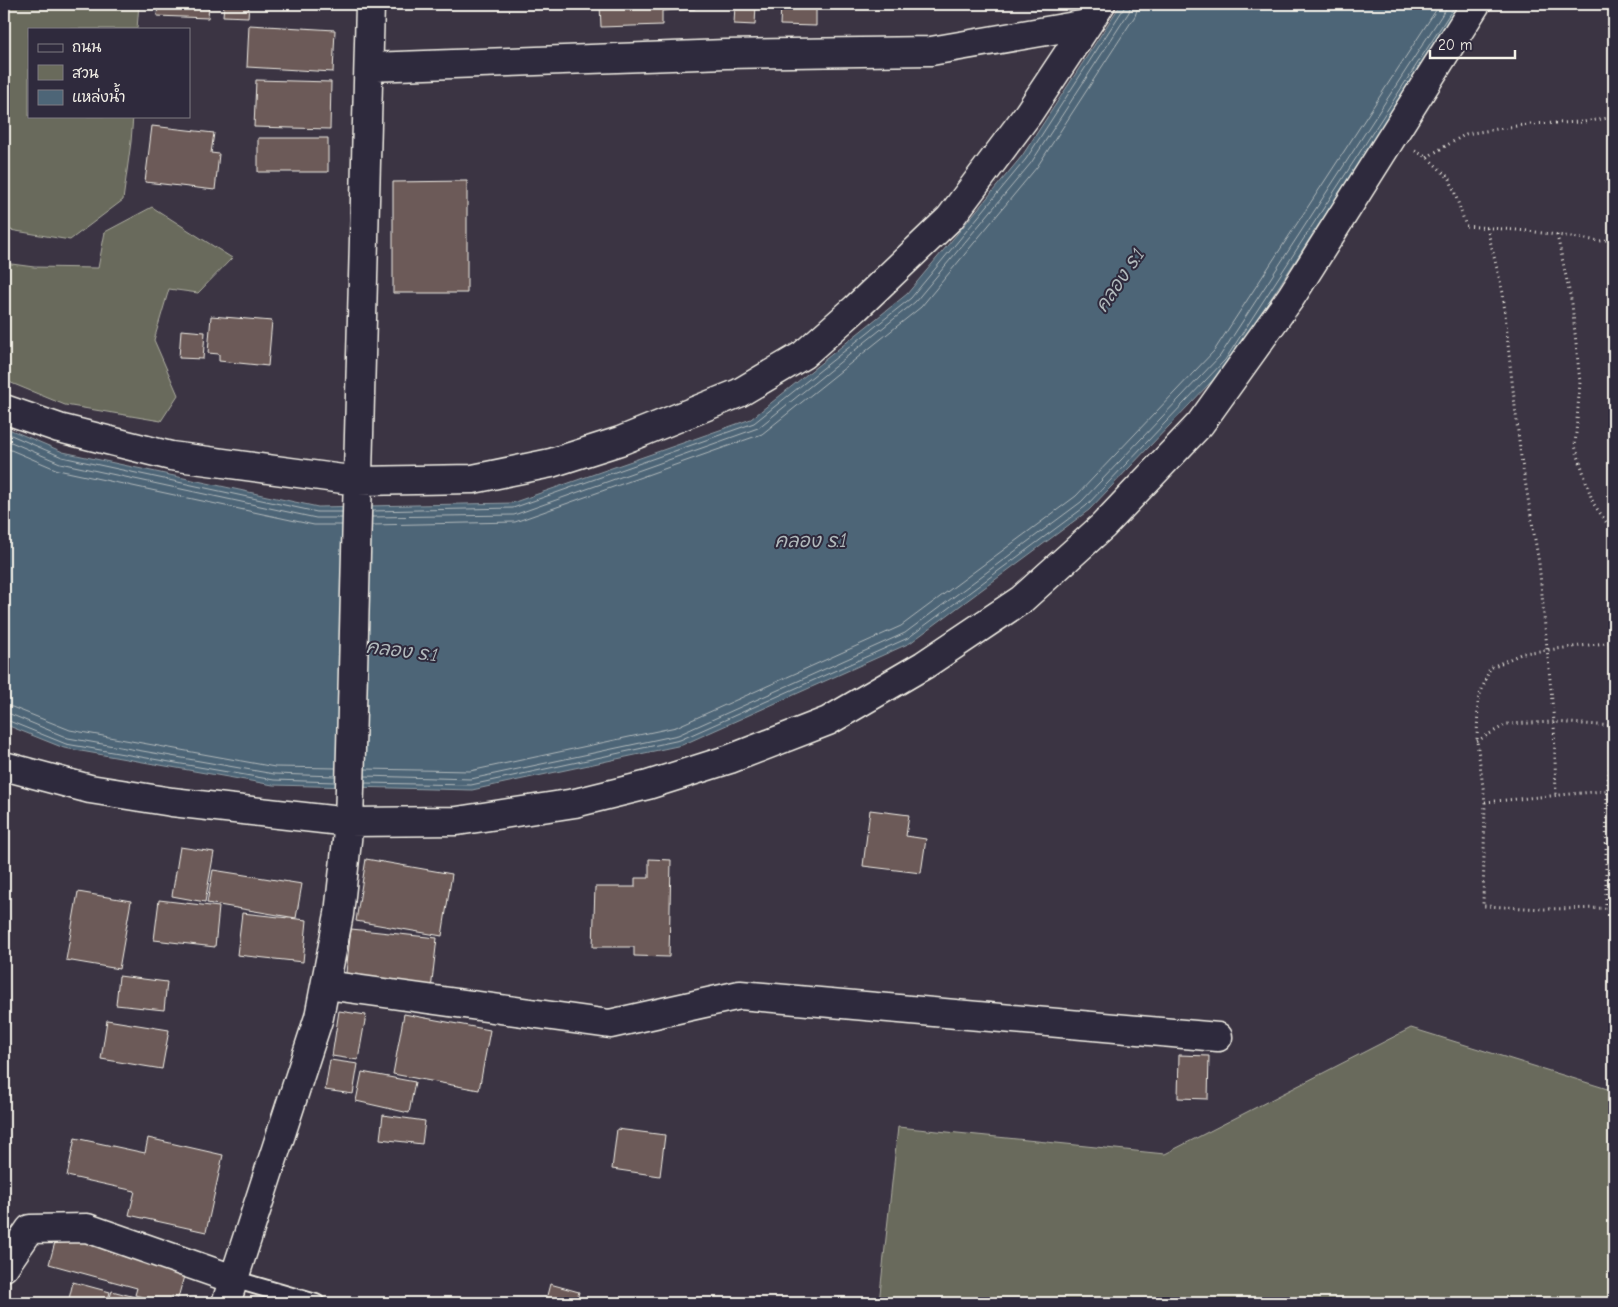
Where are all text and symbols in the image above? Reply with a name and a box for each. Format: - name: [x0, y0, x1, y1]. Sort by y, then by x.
- legend: [28, 28, 190, 118]
- scale bar: [1430, 28, 1516, 60]
- text: 20 m: [1438, 36, 1472, 54]
- text: ถนน: [72, 38, 101, 56]
- text: สวน: [72, 64, 99, 82]
- text: แหล่งน้ำ: [72, 83, 126, 106]
- water label: คลอง ร.1: [1091, 244, 1149, 316]
- water label: คลอง ร.1: [775, 530, 847, 552]
- water label: คลอง ร.1: [365, 636, 439, 666]

